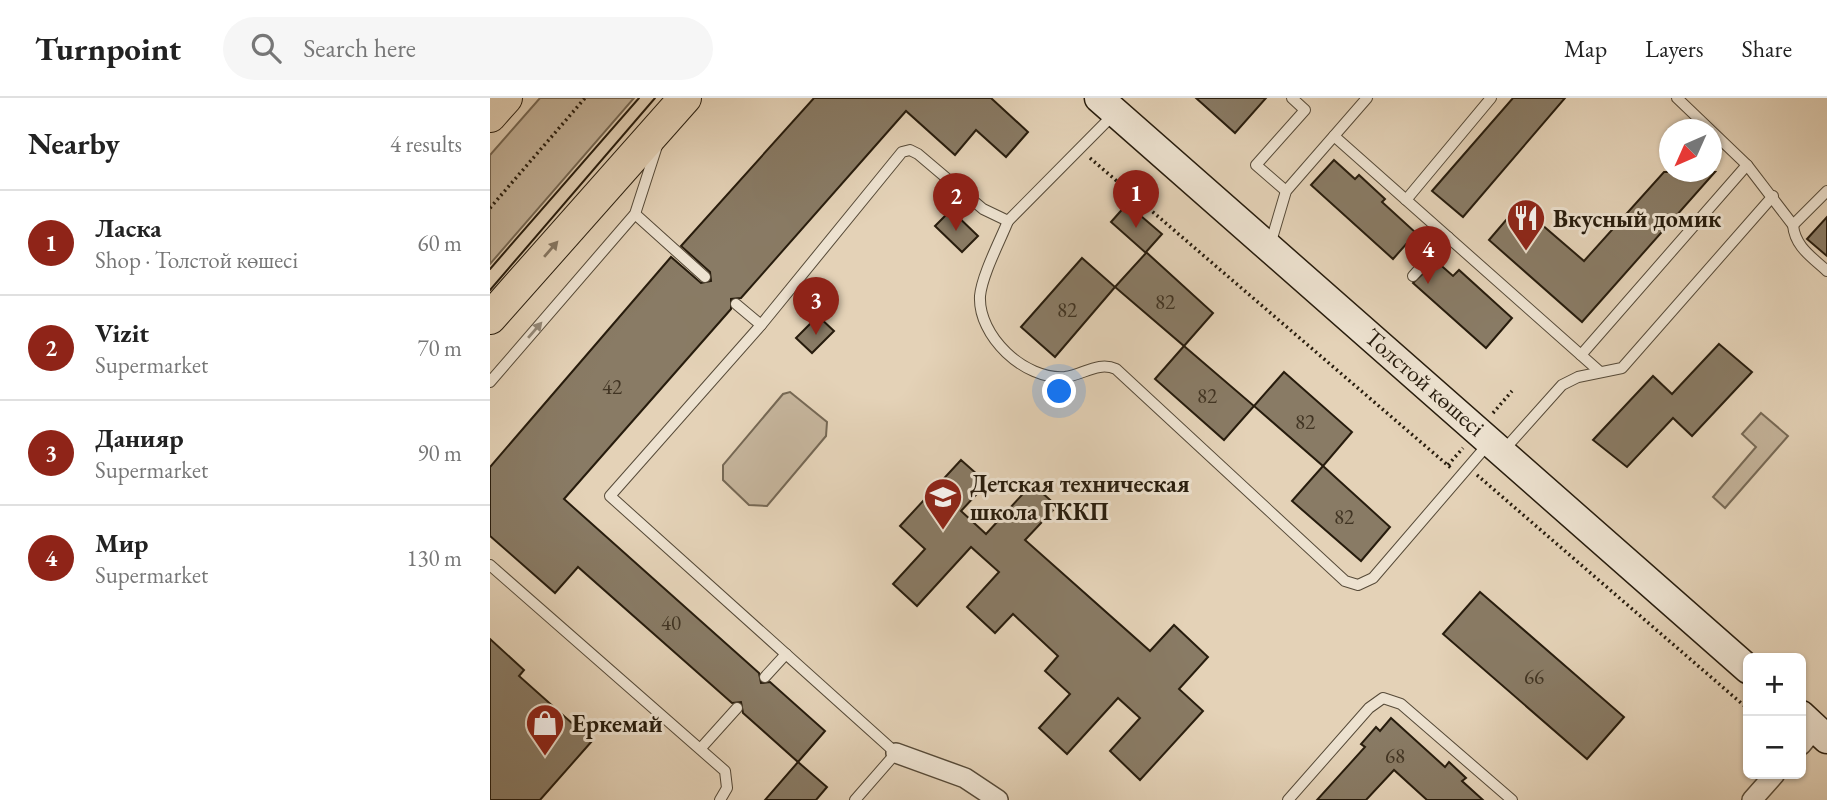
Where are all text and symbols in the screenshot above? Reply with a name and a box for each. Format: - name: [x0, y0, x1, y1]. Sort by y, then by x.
- search box: [223, 17, 713, 80]
- text: Turnpoint: [35, 27, 181, 70]
- icon: search: [247, 29, 285, 67]
- text: Search here: [303, 31, 416, 65]
- text: Map: [1564, 33, 1607, 64]
- text: Layers: [1645, 33, 1704, 64]
- text: Share: [1742, 33, 1792, 64]
- north arrow: [1659, 119, 1722, 182]
- text: Nearby: [28, 124, 120, 163]
- text: 4 results: [390, 129, 462, 159]
- pin: 1: [1113, 170, 1159, 228]
- pin: 2: [933, 173, 979, 231]
- restaurant icon: Вкусный домик: [1505, 197, 1547, 252]
- place label: Вкусный домик: [1553, 203, 1722, 235]
- text: Ласка: [95, 211, 162, 245]
- pin: 4: [1405, 226, 1451, 284]
- text: 1: [45, 228, 57, 258]
- text: 60 m: [417, 228, 462, 258]
- one-way arrow: [543, 240, 559, 258]
- text: Shop · Толстой көшесі: [95, 245, 298, 275]
- pin: 3: [793, 277, 839, 335]
- house number: 82: [1155, 288, 1175, 315]
- house number: 82: [1057, 296, 1077, 323]
- text: Vizit: [95, 316, 149, 350]
- one-way arrow: [527, 321, 543, 339]
- street label: Толстой көшесі: [1358, 321, 1492, 443]
- text: 2: [45, 333, 57, 363]
- text: 70 m: [417, 333, 462, 363]
- text: Supermarket: [95, 350, 208, 380]
- house number: 42: [602, 373, 622, 400]
- your location: [1042, 374, 1076, 408]
- house number: 82: [1197, 382, 1217, 409]
- house number: 82: [1295, 408, 1315, 435]
- text: Данияр: [95, 421, 184, 455]
- text: 3: [45, 438, 57, 468]
- text: 90 m: [417, 438, 462, 468]
- text: Supermarket: [95, 455, 208, 485]
- place label: Детская техническая школа ГККП: [970, 468, 1190, 527]
- school or university icon: Детская техническая школа ГККП: [922, 476, 964, 531]
- house number: 82: [1334, 503, 1354, 530]
- text: Мир: [95, 526, 148, 560]
- text: 4: [45, 543, 57, 573]
- text: 130 m: [406, 543, 462, 573]
- text: Supermarket: [95, 560, 208, 590]
- house number: 40: [661, 609, 681, 636]
- map controls: [1743, 653, 1806, 779]
- button: +: [1743, 653, 1806, 716]
- house number: 66: [1524, 663, 1544, 690]
- shop icon: Еркемай: [524, 702, 566, 757]
- place label: Еркемай: [572, 708, 663, 739]
- button: −: [1743, 716, 1806, 779]
- house number: 68: [1385, 742, 1405, 769]

